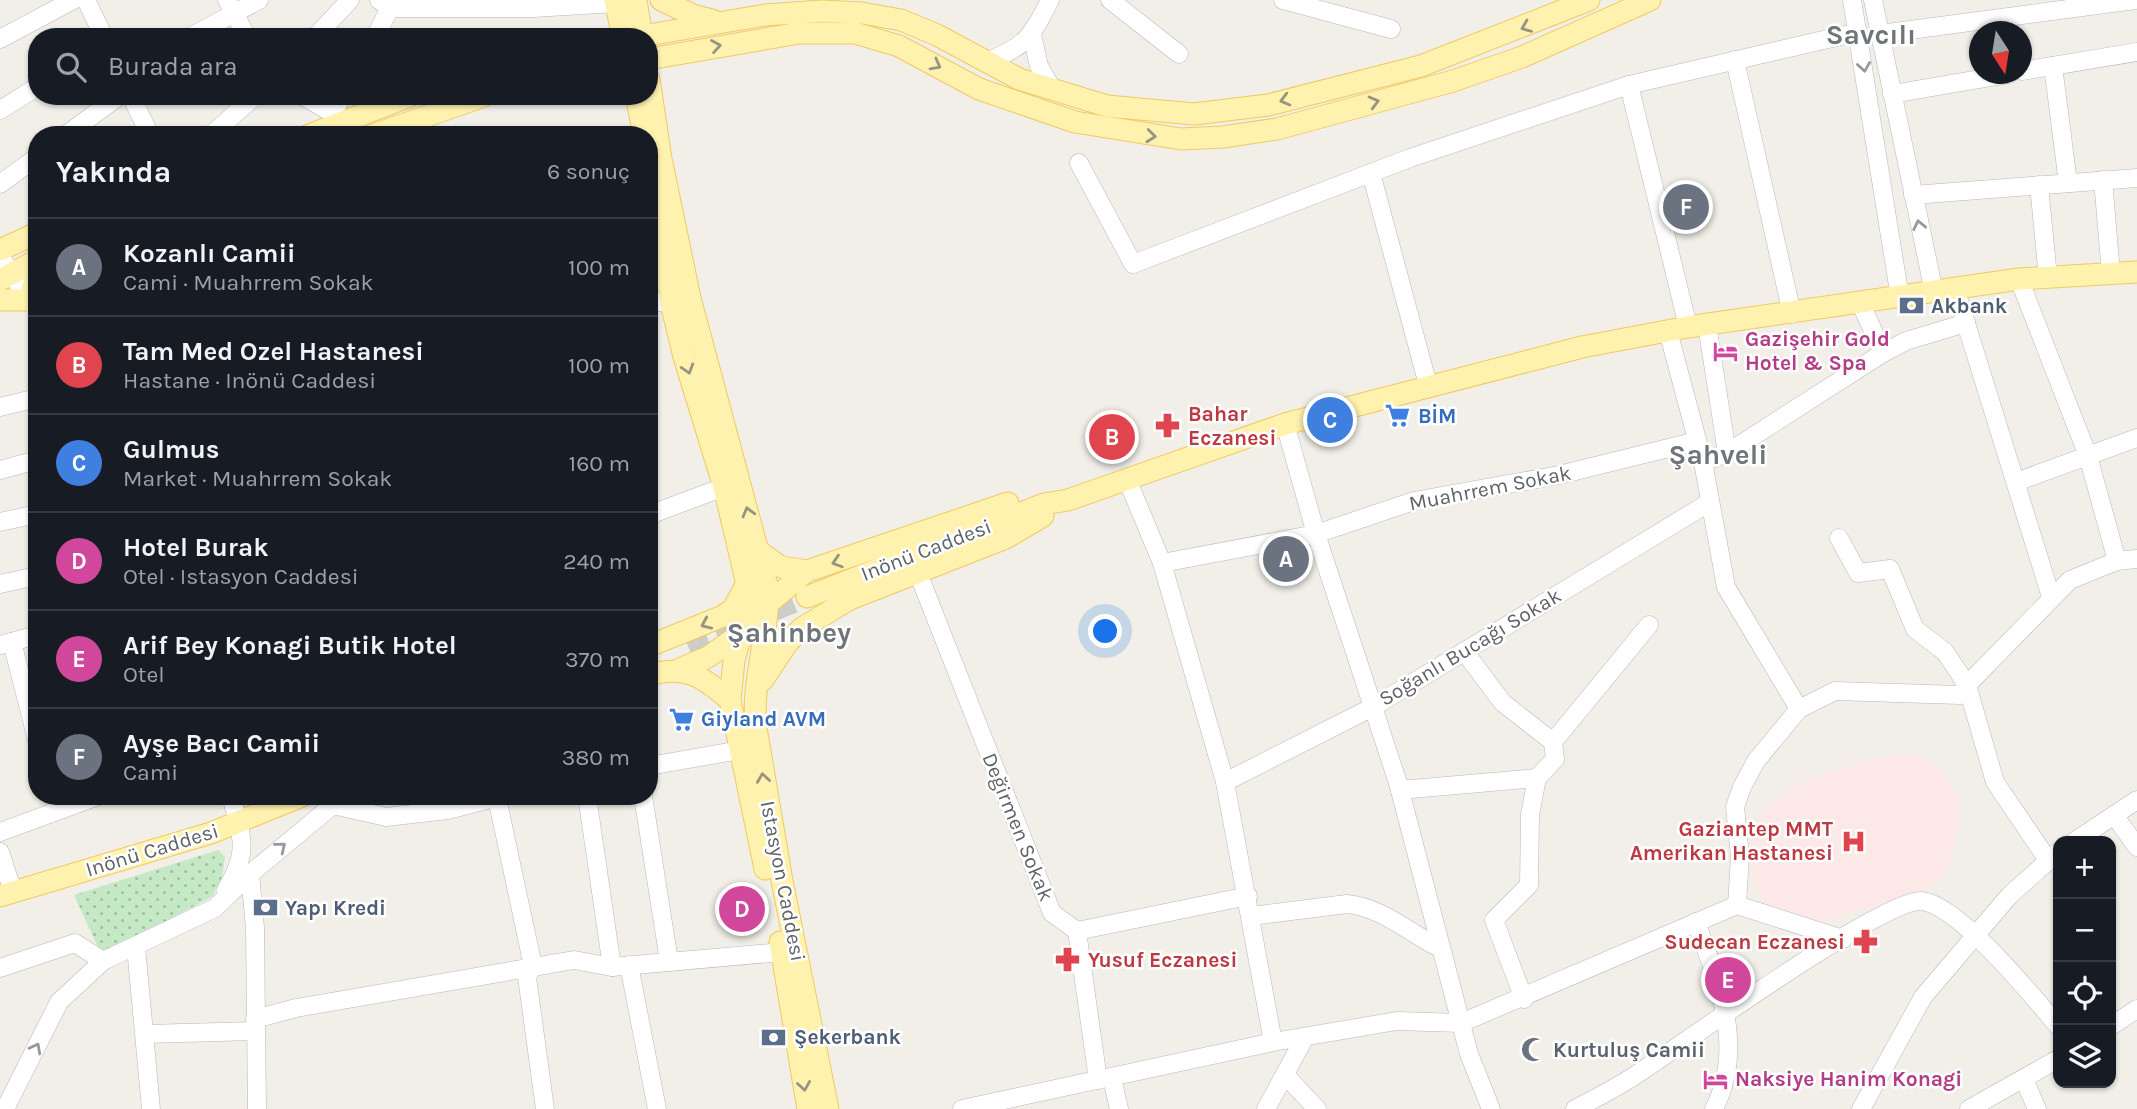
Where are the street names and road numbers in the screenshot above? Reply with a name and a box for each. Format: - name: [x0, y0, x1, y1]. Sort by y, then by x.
- street label: Muahrrem Sokak: [1407, 460, 1573, 515]
- street label: Inönü Caddesi: [857, 514, 995, 586]
- street label: Soğanlı Bucağı Sokak: [1375, 583, 1565, 711]
- street label: Değirmen Sokak: [977, 749, 1059, 905]
- street label: Istasyon Caddesi: [756, 799, 810, 963]
- street label: Inönü Caddesi: [83, 818, 221, 882]

